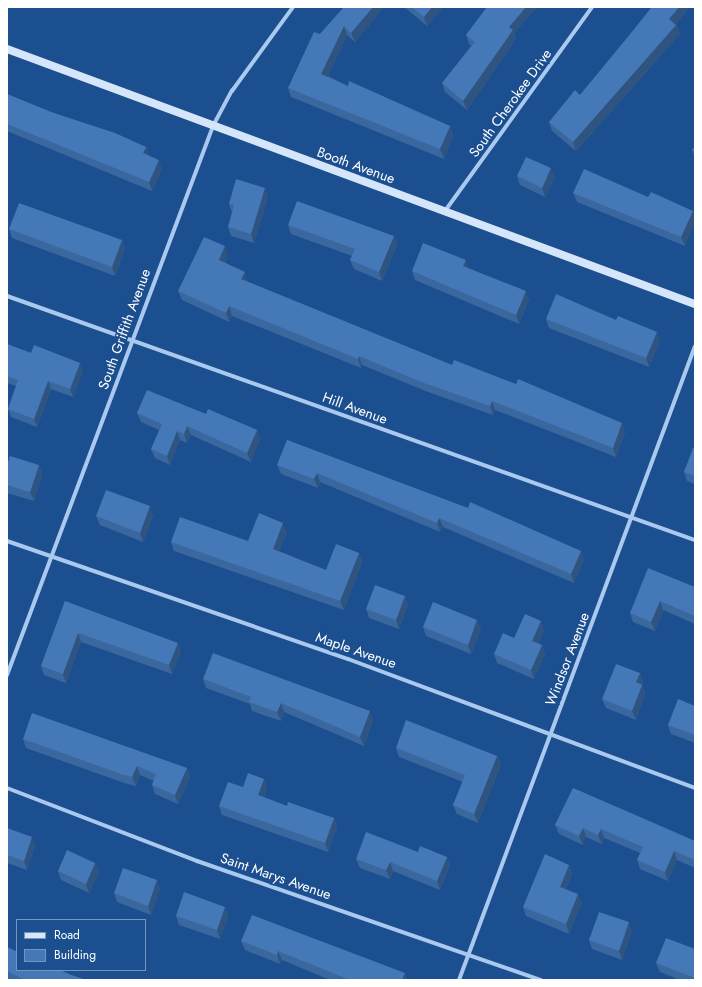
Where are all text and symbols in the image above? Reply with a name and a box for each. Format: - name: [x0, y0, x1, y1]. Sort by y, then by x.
- street label: South Cherokee Drive: [465, 46, 555, 160]
- street label: Booth Avenue: [315, 143, 397, 187]
- street label: South Griffith Avenue: [94, 266, 154, 392]
- street label: Hill Avenue: [320, 388, 390, 428]
- street label: Windsor Avenue: [541, 610, 593, 708]
- street label: Maple Avenue: [313, 628, 399, 672]
- street label: Saint Marys Avenue: [218, 849, 334, 903]
- legend: [16, 919, 146, 971]
- text: Road: [54, 926, 80, 944]
- text: Building: [54, 946, 96, 964]

